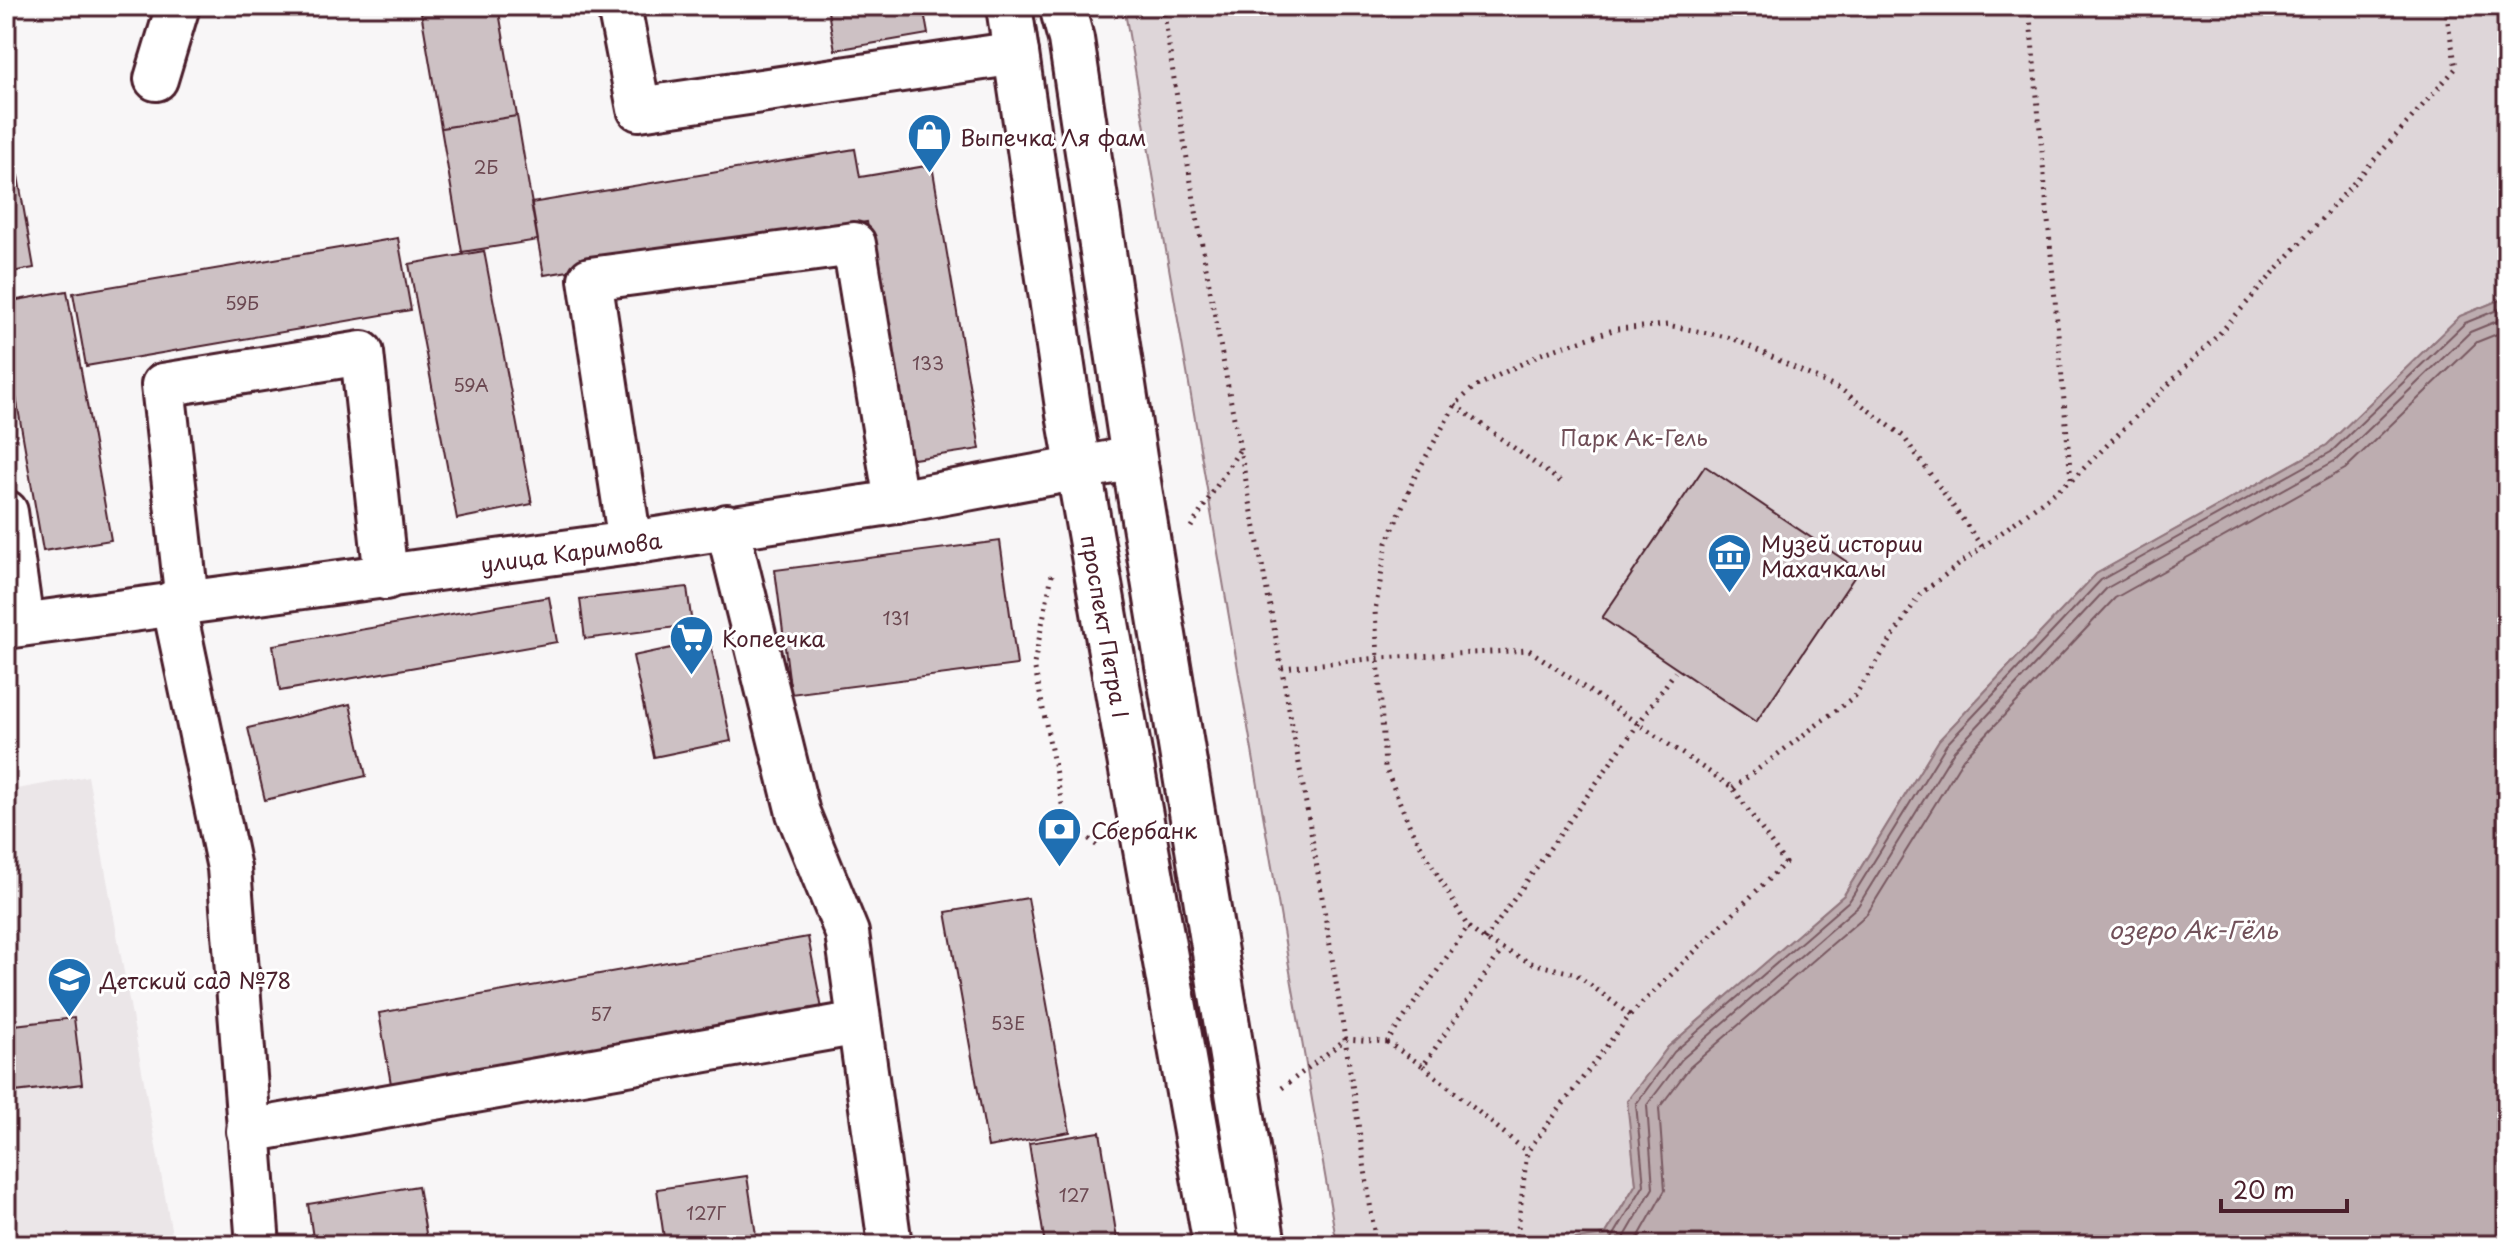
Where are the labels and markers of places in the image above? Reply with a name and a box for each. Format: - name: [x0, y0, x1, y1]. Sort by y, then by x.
- shop icon: Выпечка Ля фам: [905, 112, 953, 175]
- place label: Выпечка Ля фам: [960, 120, 1147, 153]
- place label: Музей истории Махачкалы: [1761, 526, 1923, 584]
- museum icon: Музей истории Махачкалы: [1706, 531, 1754, 594]
- supermarket icon: Копеечка: [667, 613, 715, 676]
- place label: Копеечка: [722, 621, 825, 654]
- bank icon: Сбербанк: [1036, 805, 1084, 868]
- place label: Сбербанк: [1091, 813, 1198, 846]
- school or university icon: Детский сад №78: [45, 955, 93, 1018]
- place label: Детский сад №78: [99, 963, 291, 996]

